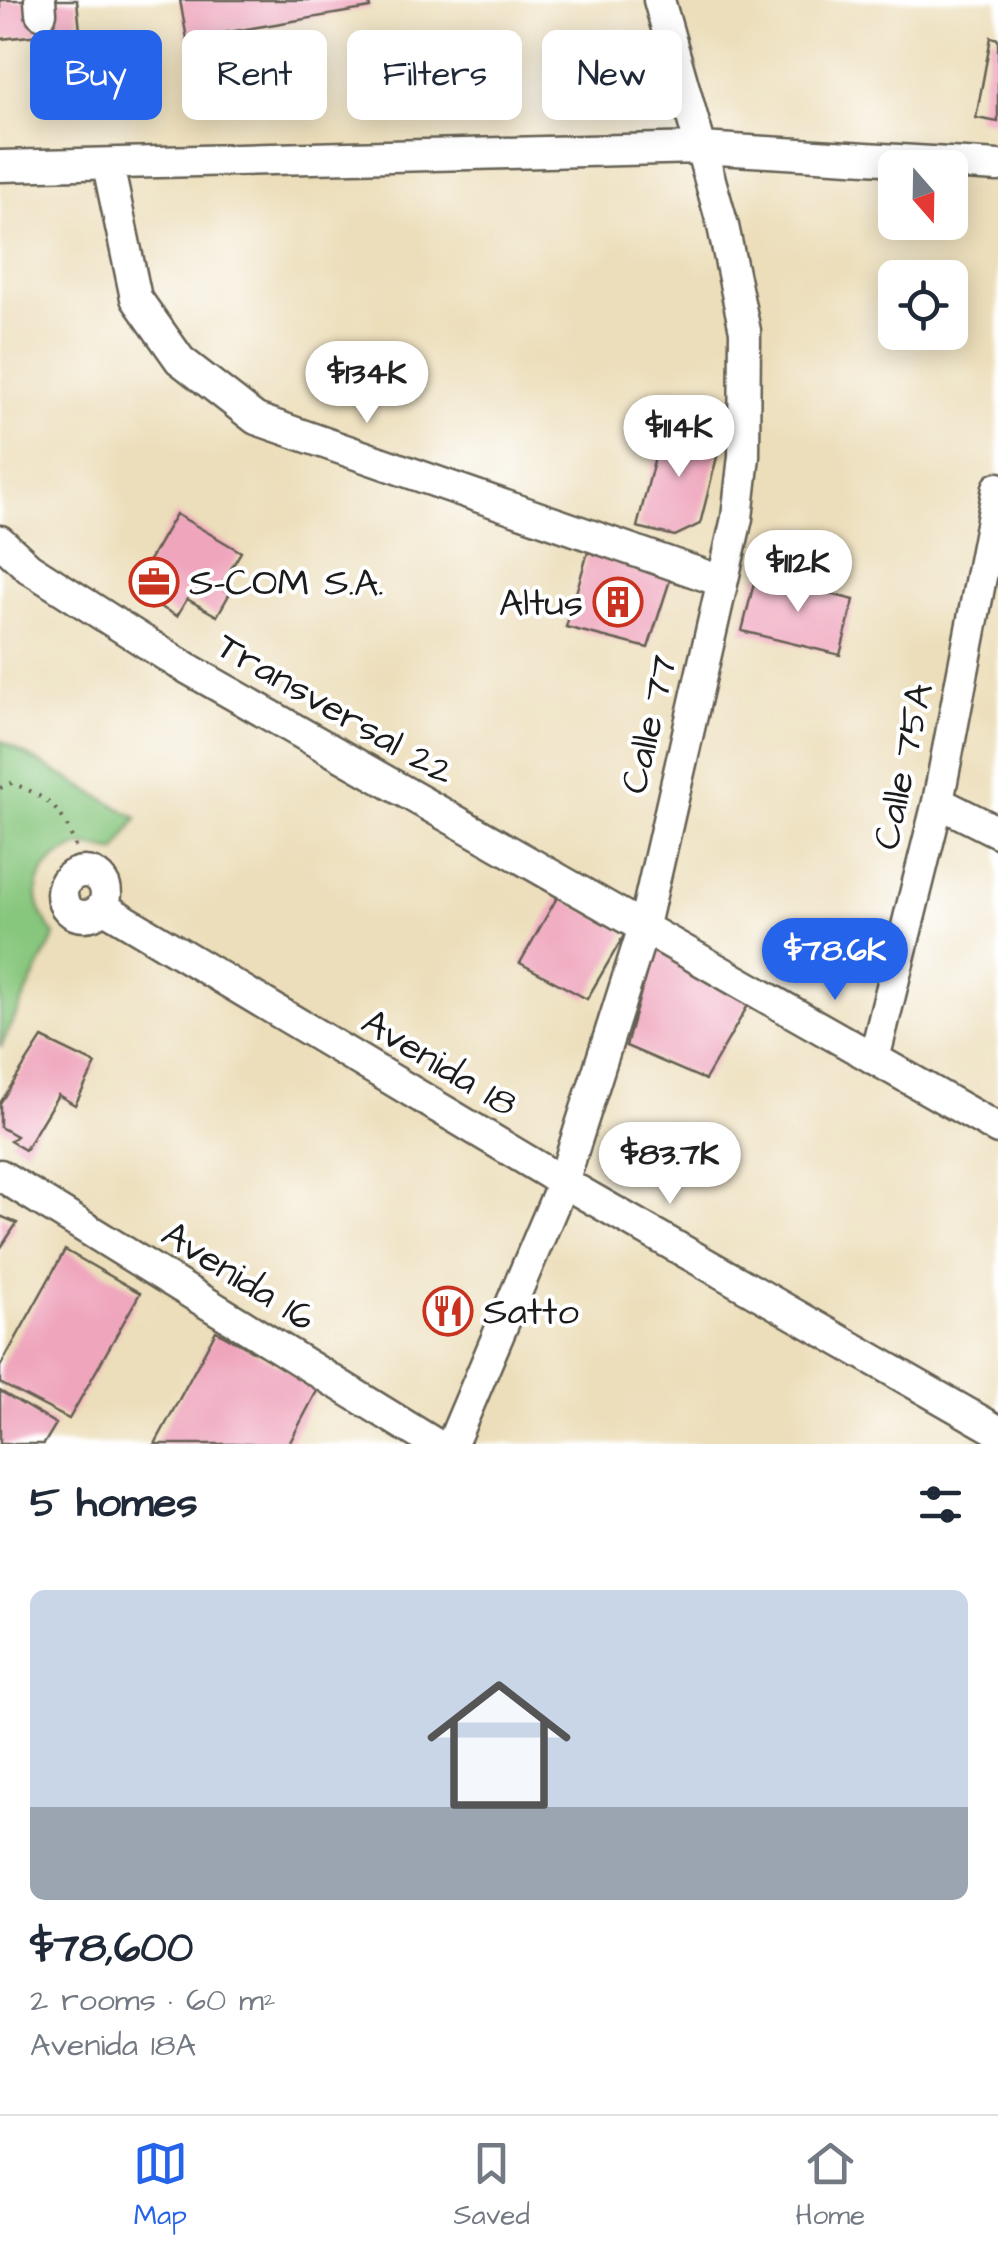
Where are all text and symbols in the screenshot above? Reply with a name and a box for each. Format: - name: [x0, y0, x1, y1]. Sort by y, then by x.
- chip: Buy: [30, 30, 162, 120]
- chip: Rent: [182, 30, 327, 120]
- chip: Filters: [347, 30, 522, 120]
- chip: New: [542, 30, 682, 120]
- north arrow: [878, 150, 968, 240]
- map controls: [878, 150, 968, 350]
- button: locate: [878, 260, 968, 350]
- pin: $134K: [297, 341, 437, 426]
- text: $134K: [327, 351, 407, 396]
- pin: $114K: [609, 395, 749, 480]
- text: $114K: [645, 405, 713, 450]
- pin: $112K: [728, 530, 868, 615]
- text: $112K: [766, 540, 830, 585]
- office icon: S-COM S.A.: [128, 556, 180, 608]
- place label: S-COM S.A.: [189, 558, 384, 610]
- building icon: Altus: [592, 576, 644, 628]
- place label: Altus: [499, 578, 583, 630]
- street label: Transversal 22: [207, 621, 464, 799]
- street label: Calle 77: [609, 650, 691, 799]
- street label: Calle 75A: [861, 679, 947, 854]
- pin: $78.6K: [754, 918, 916, 1003]
- text: $78.6K: [784, 928, 886, 973]
- street label: Avenida 18: [351, 997, 526, 1131]
- pin: $83.7K: [589, 1122, 751, 1207]
- text: $83.7K: [621, 1132, 719, 1177]
- street label: Avenida 16: [151, 1209, 325, 1344]
- restaurant icon: Satto: [422, 1285, 474, 1337]
- place label: Satto: [483, 1287, 579, 1339]
- text: 5 homes: [30, 1475, 197, 1533]
- icon: filters: [913, 1477, 968, 1532]
- icon: home: [409, 1655, 589, 1835]
- text: $78,600: [30, 1920, 193, 1978]
- text: 2 rooms · 60 m²: [30, 1978, 276, 2023]
- text: Avenida 18A: [30, 2023, 196, 2068]
- tab: Map: [133, 2136, 188, 2235]
- tab: Saved: [454, 2136, 530, 2235]
- tab: Home: [795, 2136, 865, 2235]

